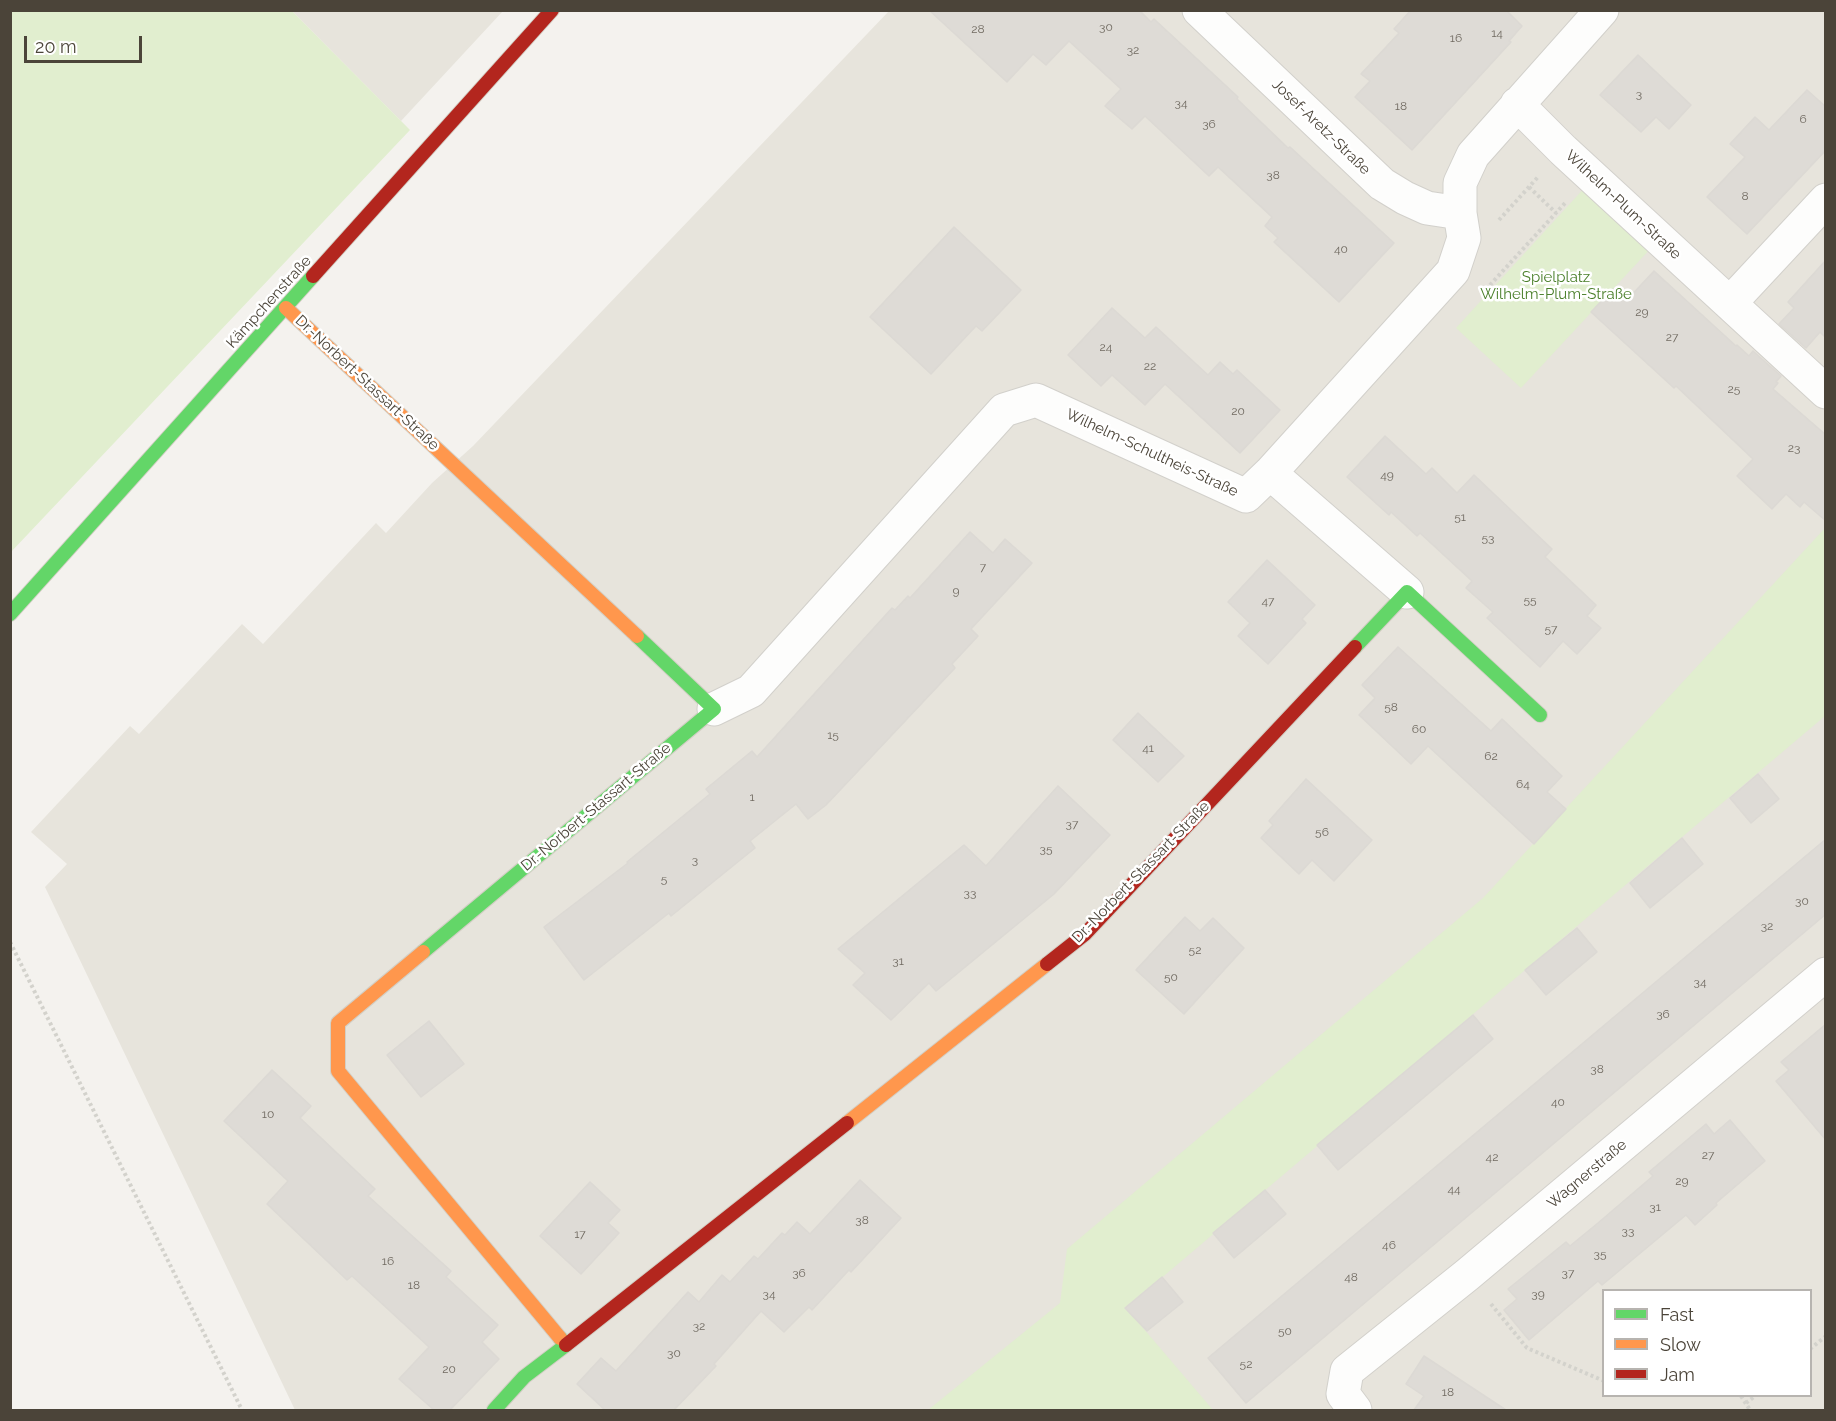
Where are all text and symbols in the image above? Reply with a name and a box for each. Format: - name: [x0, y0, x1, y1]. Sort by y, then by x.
- house number: 30: [1099, 20, 1113, 34]
- house number: 28: [971, 22, 985, 36]
- scale bar: [27, 24, 146, 62]
- house number: 14: [1491, 26, 1503, 40]
- house number: 16: [1450, 31, 1462, 45]
- text: 20 m: [35, 36, 77, 57]
- house number: 32: [1127, 43, 1139, 57]
- street label: Josef-Aretz-Straße: [1268, 75, 1374, 179]
- house number: 3: [1636, 87, 1642, 101]
- house number: 34: [1175, 96, 1187, 110]
- house number: 18: [1395, 99, 1407, 113]
- house number: 6: [1799, 112, 1807, 126]
- house number: 36: [1202, 117, 1216, 131]
- street label: Wilhelm-Plum-Straße: [1561, 147, 1685, 263]
- house number: 38: [1266, 168, 1280, 182]
- house number: 8: [1741, 189, 1749, 203]
- house number: 40: [1334, 242, 1348, 256]
- street label: Kämpchenstraße: [223, 252, 315, 352]
- park label: Spielplatz Wilhelm-Plum-Straße: [1480, 268, 1632, 303]
- house number: 29: [1635, 305, 1649, 319]
- street label: Dr.-Norbert-Stassart-Straße: [291, 312, 443, 454]
- house number: 27: [1666, 330, 1678, 344]
- house number: 24: [1100, 340, 1112, 354]
- house number: 22: [1144, 359, 1156, 373]
- house number: 25: [1728, 382, 1740, 396]
- house number: 20: [1231, 404, 1245, 418]
- street label: Wilhelm-Schultheis-Straße: [1063, 405, 1241, 501]
- house number: 23: [1788, 441, 1800, 455]
- house number: 49: [1380, 468, 1394, 482]
- house number: 51: [1454, 510, 1466, 524]
- house number: 53: [1482, 531, 1494, 545]
- house number: 7: [980, 560, 986, 574]
- house number: 9: [952, 584, 960, 598]
- house number: 55: [1523, 593, 1537, 607]
- house number: 47: [1262, 594, 1274, 608]
- house number: 57: [1545, 622, 1557, 636]
- house number: 58: [1384, 700, 1398, 714]
- house number: 60: [1412, 722, 1426, 736]
- house number: 15: [827, 728, 839, 742]
- street label: Dr.-Norbert-Stassart-Straße: [517, 739, 675, 875]
- house number: 41: [1142, 741, 1154, 755]
- house number: 62: [1484, 749, 1498, 763]
- house number: 64: [1516, 777, 1530, 791]
- house number: 1: [749, 790, 755, 804]
- street label: Dr.-Norbert-Stassart-Straße: [1069, 797, 1213, 947]
- house number: 37: [1066, 817, 1078, 831]
- house number: 56: [1315, 825, 1329, 839]
- house number: 35: [1040, 842, 1052, 856]
- house number: 3: [692, 853, 698, 867]
- house number: 5: [661, 872, 667, 886]
- house number: 33: [964, 886, 976, 900]
- house number: 30: [1795, 894, 1809, 908]
- house number: 32: [1761, 919, 1773, 933]
- house number: 52: [1189, 943, 1201, 957]
- house number: 31: [892, 954, 904, 968]
- house number: 50: [1164, 970, 1178, 984]
- house number: 34: [1694, 975, 1706, 989]
- house number: 36: [1656, 1007, 1670, 1021]
- house number: 38: [1590, 1062, 1604, 1076]
- house number: 40: [1551, 1095, 1565, 1109]
- house number: 10: [262, 1107, 274, 1121]
- street label: Wagnerstraße: [1544, 1136, 1630, 1212]
- house number: 27: [1702, 1148, 1714, 1162]
- house number: 42: [1486, 1150, 1498, 1164]
- house number: 29: [1675, 1174, 1689, 1188]
- house number: 44: [1447, 1182, 1461, 1196]
- house number: 31: [1649, 1200, 1661, 1214]
- house number: 38: [855, 1213, 869, 1227]
- house number: 33: [1622, 1224, 1634, 1238]
- house number: 17: [574, 1227, 586, 1241]
- house number: 46: [1382, 1238, 1396, 1252]
- house number: 35: [1594, 1247, 1606, 1261]
- house number: 16: [382, 1254, 394, 1268]
- house number: 36: [792, 1266, 806, 1280]
- house number: 37: [1562, 1266, 1574, 1280]
- house number: 48: [1344, 1270, 1358, 1284]
- house number: 18: [408, 1278, 420, 1292]
- house number: 34: [763, 1287, 775, 1301]
- house number: 39: [1531, 1287, 1545, 1301]
- legend: [1602, 1289, 1812, 1397]
- text: Fast: [1660, 1304, 1694, 1325]
- house number: 32: [693, 1319, 705, 1333]
- house number: 50: [1278, 1324, 1292, 1338]
- text: Slow: [1660, 1334, 1701, 1355]
- house number: 30: [667, 1346, 681, 1360]
- house number: 52: [1240, 1357, 1252, 1371]
- house number: 20: [442, 1362, 456, 1376]
- text: Jam: [1660, 1364, 1695, 1385]
- house number: 18: [1442, 1385, 1454, 1399]

